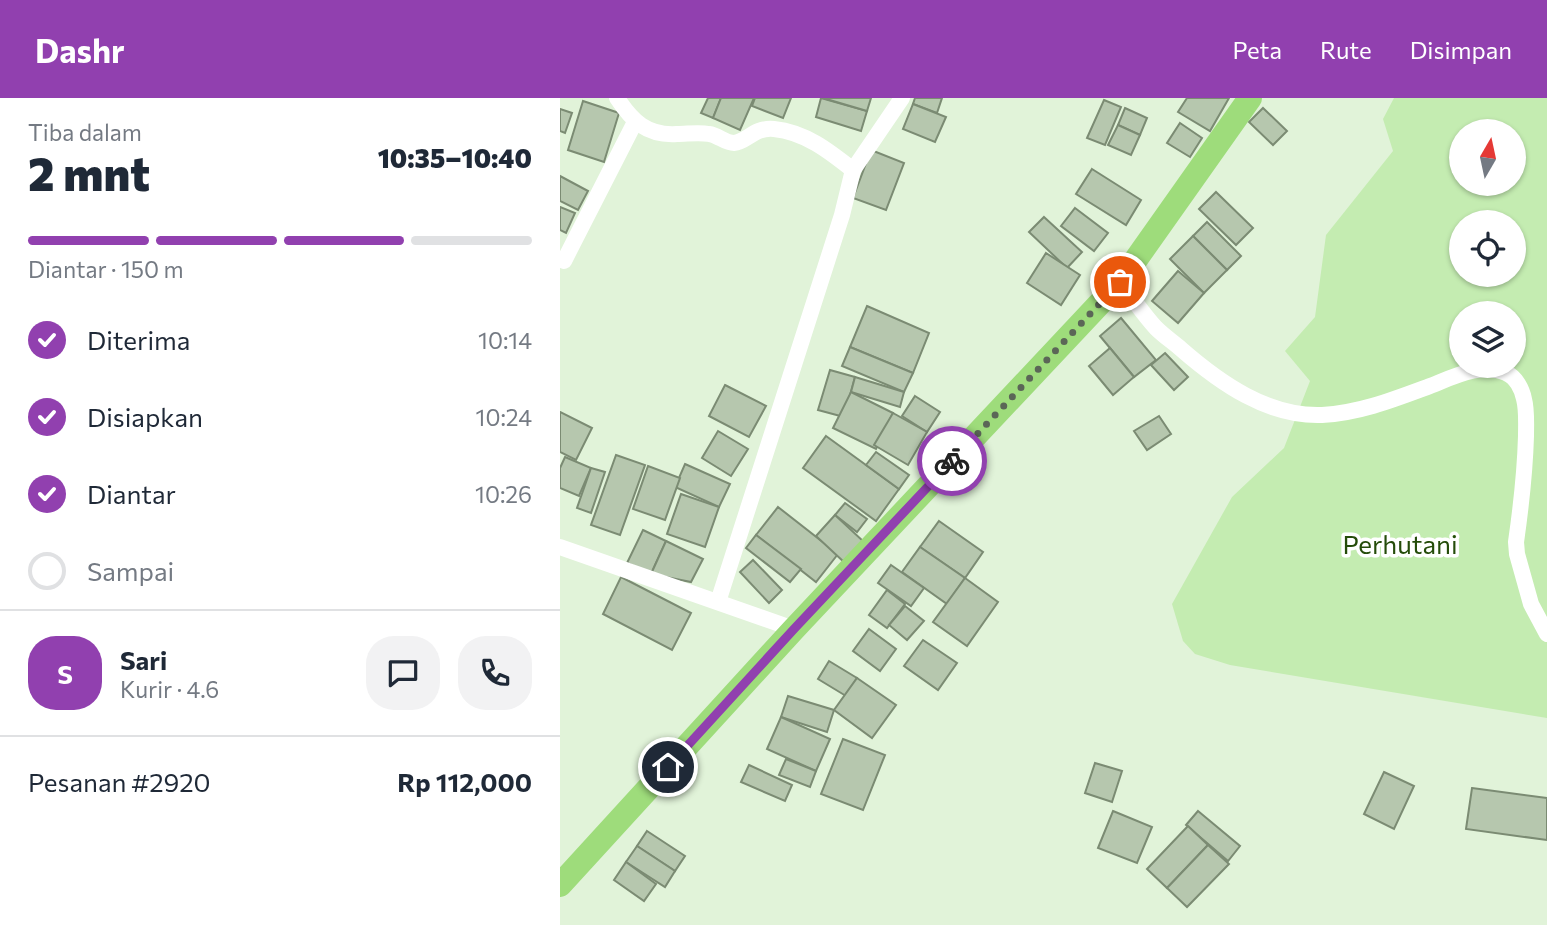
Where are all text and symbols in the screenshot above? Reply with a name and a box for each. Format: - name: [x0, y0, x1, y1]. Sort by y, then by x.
- text: Dashr: [35, 29, 125, 70]
- text: Peta: [1232, 35, 1282, 64]
- text: Rute: [1320, 35, 1372, 64]
- text: Disimpan: [1410, 35, 1512, 64]
- text: Tiba dalam: [28, 118, 142, 146]
- north arrow: [1449, 119, 1526, 196]
- map controls: [1449, 119, 1526, 378]
- text: 10:35–10:40: [378, 142, 532, 173]
- text: 2 mnt: [28, 144, 150, 200]
- button: locate: [1449, 210, 1526, 287]
- pin: [1090, 252, 1150, 312]
- text: Diantar · 150 m: [28, 255, 183, 283]
- icon: bag: [1101, 263, 1139, 301]
- button: layers: [1449, 301, 1526, 378]
- icon: check: [28, 321, 66, 359]
- text: Diterima: [87, 324, 190, 355]
- text: 10:14: [478, 326, 532, 354]
- icon: check: [28, 398, 66, 436]
- text: Disiapkan: [87, 401, 203, 432]
- text: 10:24: [476, 403, 532, 431]
- courier: [917, 426, 987, 496]
- icon: bike: [933, 442, 971, 480]
- icon: check: [28, 475, 66, 513]
- text: Diantar: [87, 478, 176, 509]
- text: 10:26: [475, 480, 532, 508]
- park label: Perhutani: [1342, 528, 1458, 559]
- text: Sampai: [87, 555, 174, 586]
- button: chat: [366, 636, 440, 710]
- button: phone: [458, 636, 532, 710]
- text: Sari: [120, 644, 167, 675]
- text: S: [57, 658, 73, 689]
- text: Kurir · 4.6: [120, 675, 219, 703]
- pin: [638, 737, 698, 797]
- icon: home: [649, 748, 687, 786]
- text: Pesanan #2920: [28, 766, 211, 797]
- text: Rp 112,000: [397, 766, 532, 797]

